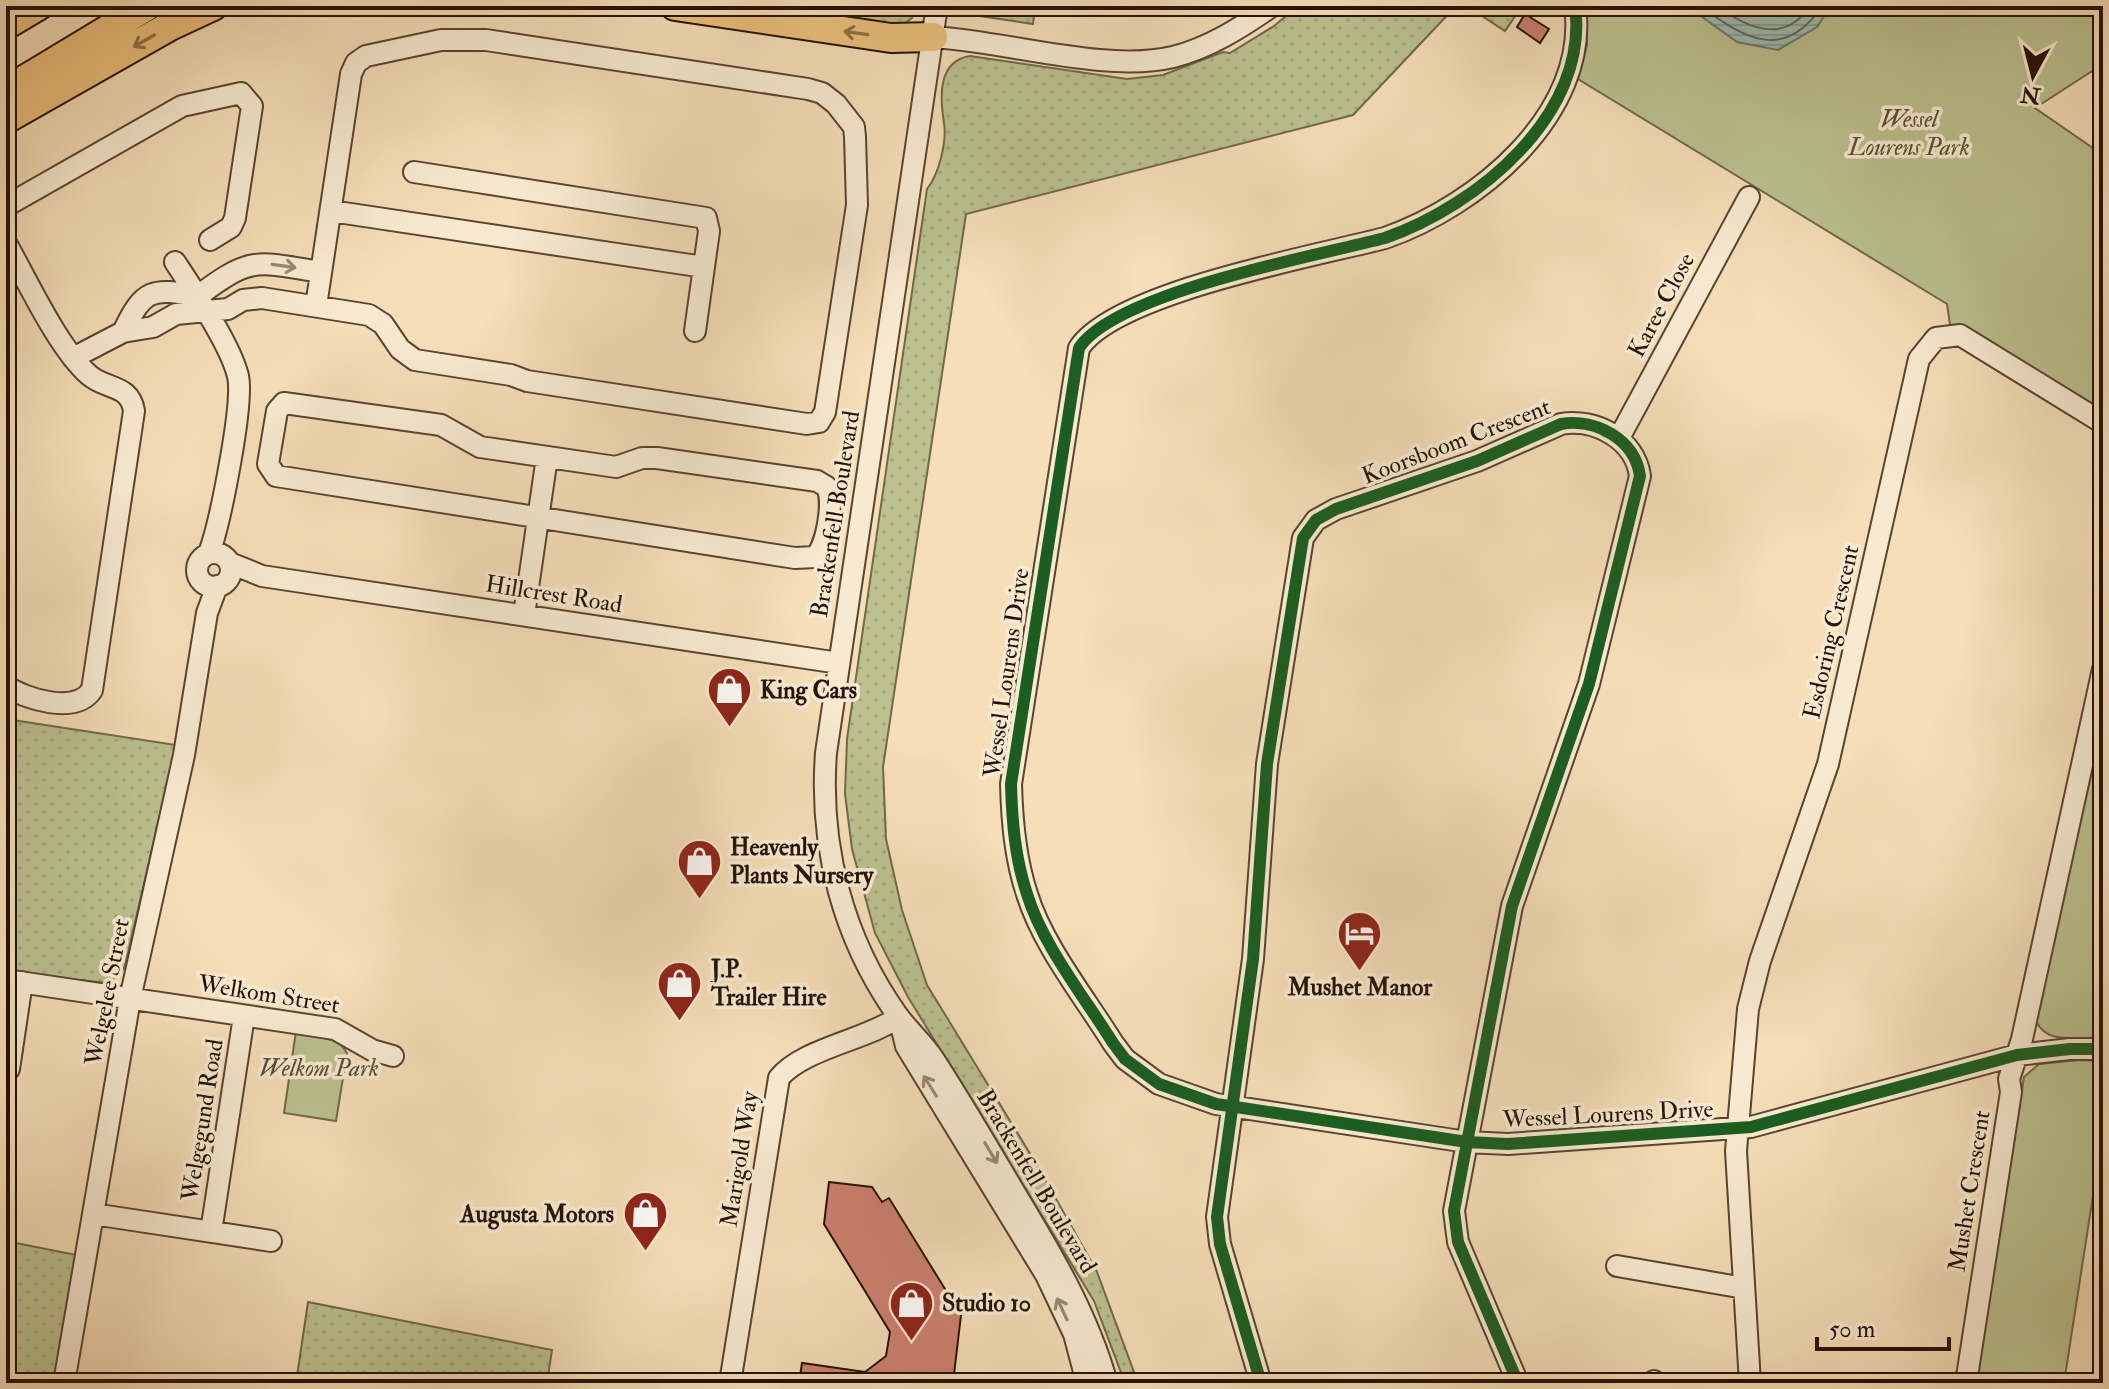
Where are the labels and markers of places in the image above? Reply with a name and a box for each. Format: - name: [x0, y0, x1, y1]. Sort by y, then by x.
- shop icon: King Cars: [705, 666, 753, 729]
- place label: King Cars: [760, 675, 857, 706]
- place label: Heavenly Plants Nursery: [730, 832, 875, 891]
- shop icon: Heavenly Plants Nursery: [675, 837, 723, 900]
- hotel icon: Mushet Manor: [1336, 909, 1384, 972]
- place label: J.P. Trailer Hire: [710, 954, 826, 1013]
- shop icon: J.P. Trailer Hire: [656, 959, 704, 1022]
- place label: Mushet Manor: [1287, 972, 1433, 1003]
- shop icon: Augusta Motors: [621, 1190, 669, 1253]
- place label: Augusta Motors: [459, 1199, 614, 1230]
- shop icon: Studio 10: [887, 1279, 935, 1342]
- place label: Studio 10: [942, 1288, 1031, 1319]

